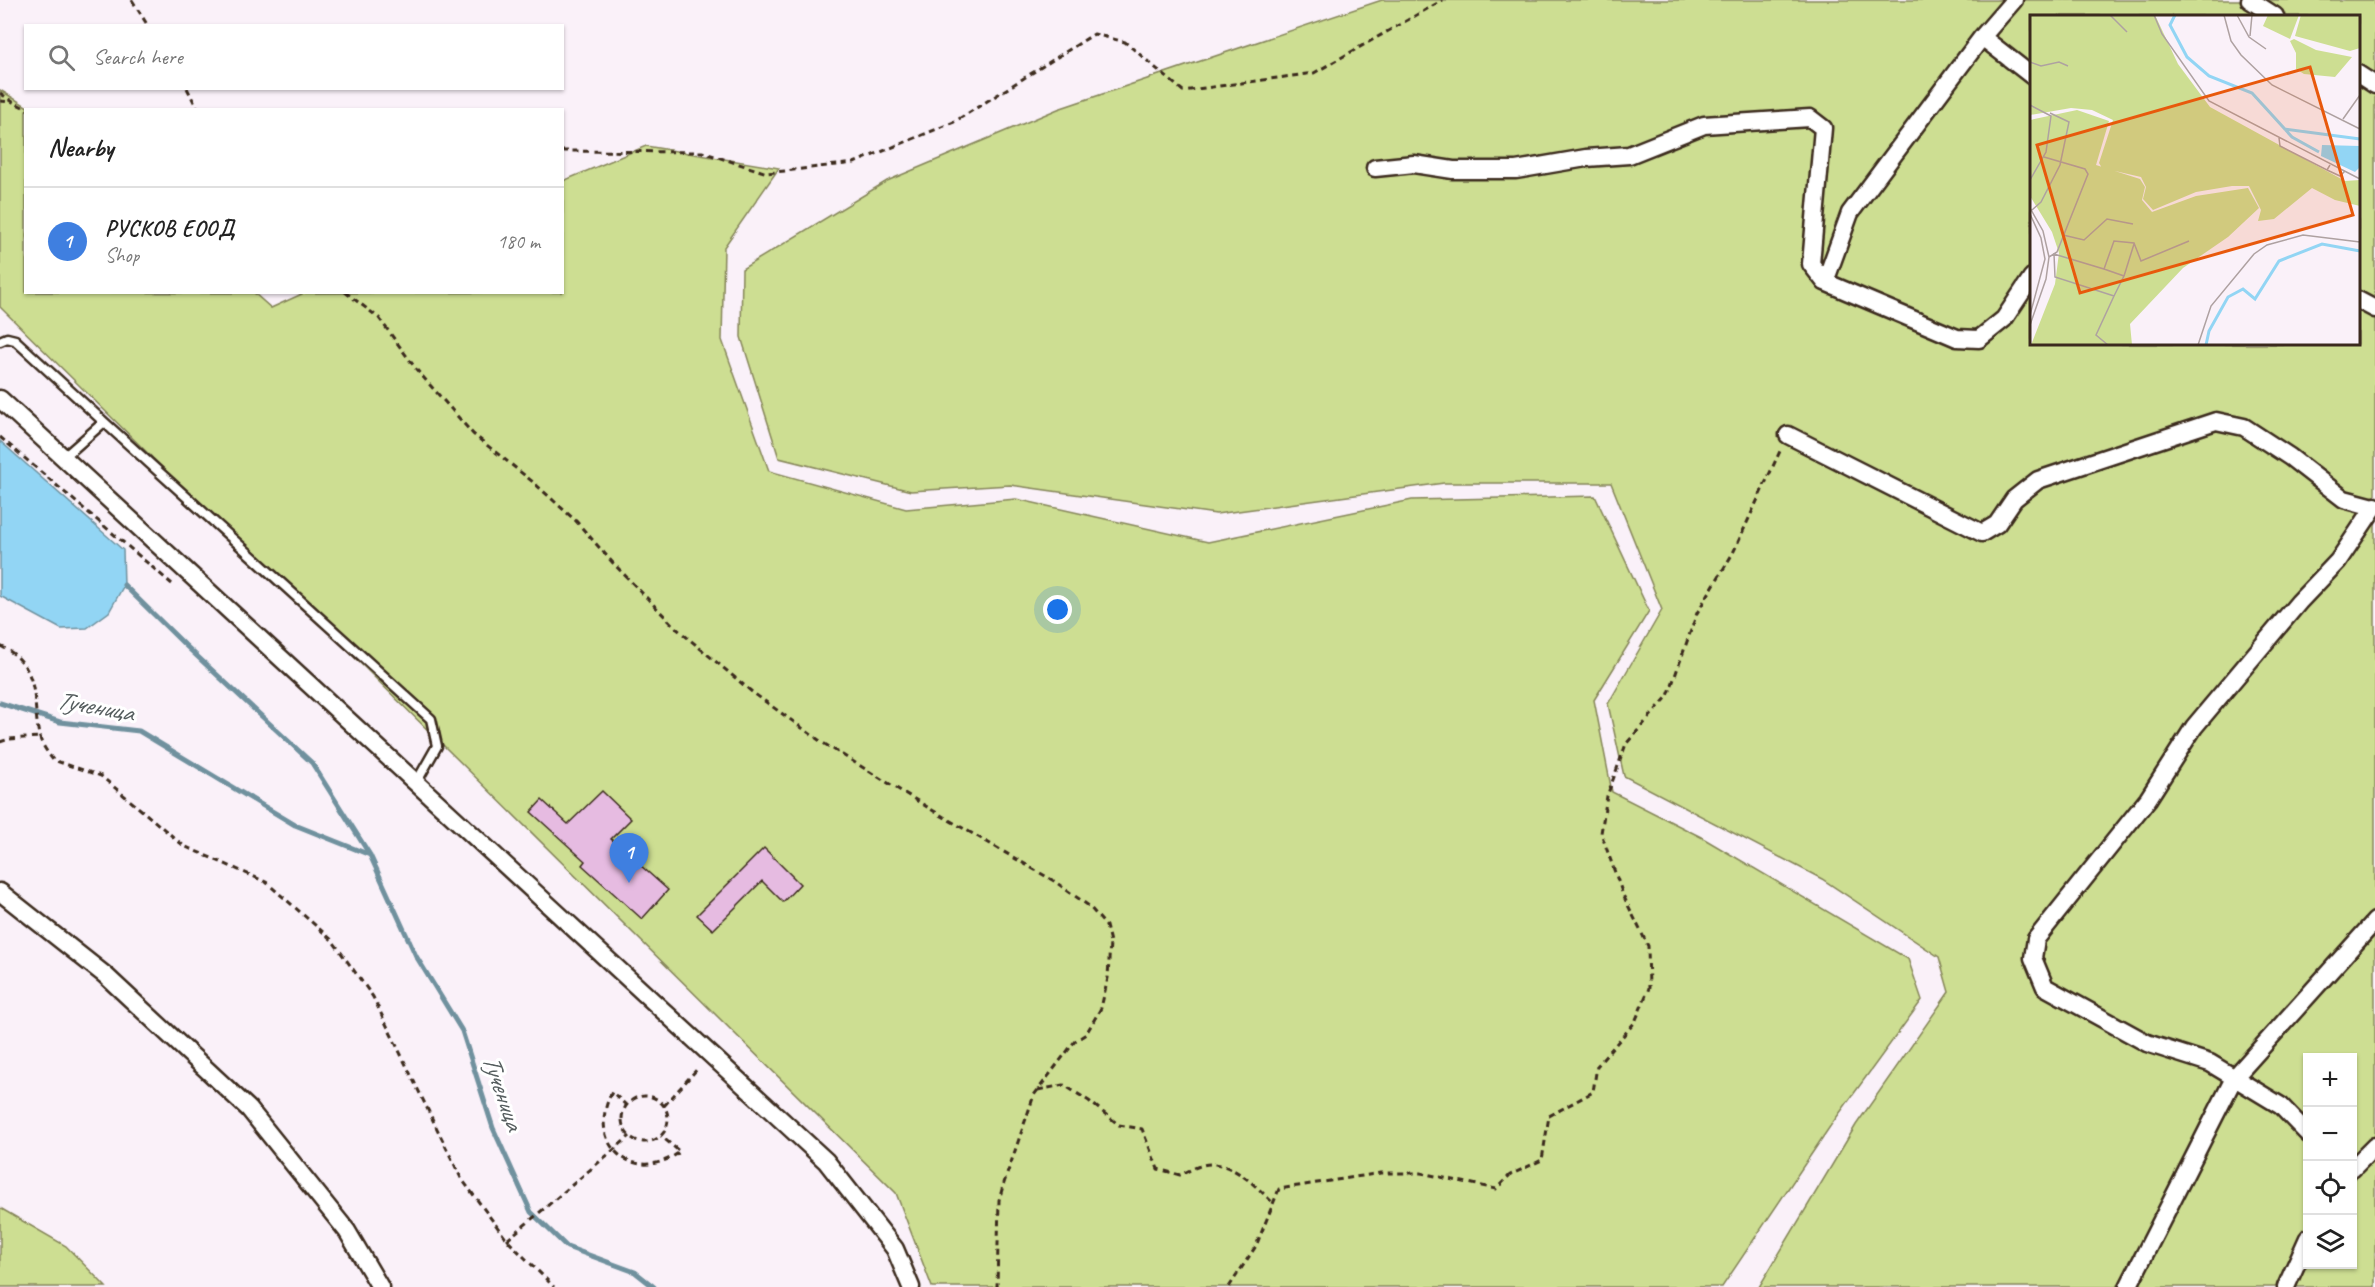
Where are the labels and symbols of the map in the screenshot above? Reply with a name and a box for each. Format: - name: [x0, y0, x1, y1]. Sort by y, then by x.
- inset map: [2030, 15, 2360, 345]
- your location: [1043, 595, 1072, 624]
- water label: Тученица: [54, 683, 139, 729]
- pin: 1: [610, 834, 648, 883]
- water label: Тученица: [475, 1050, 532, 1137]

